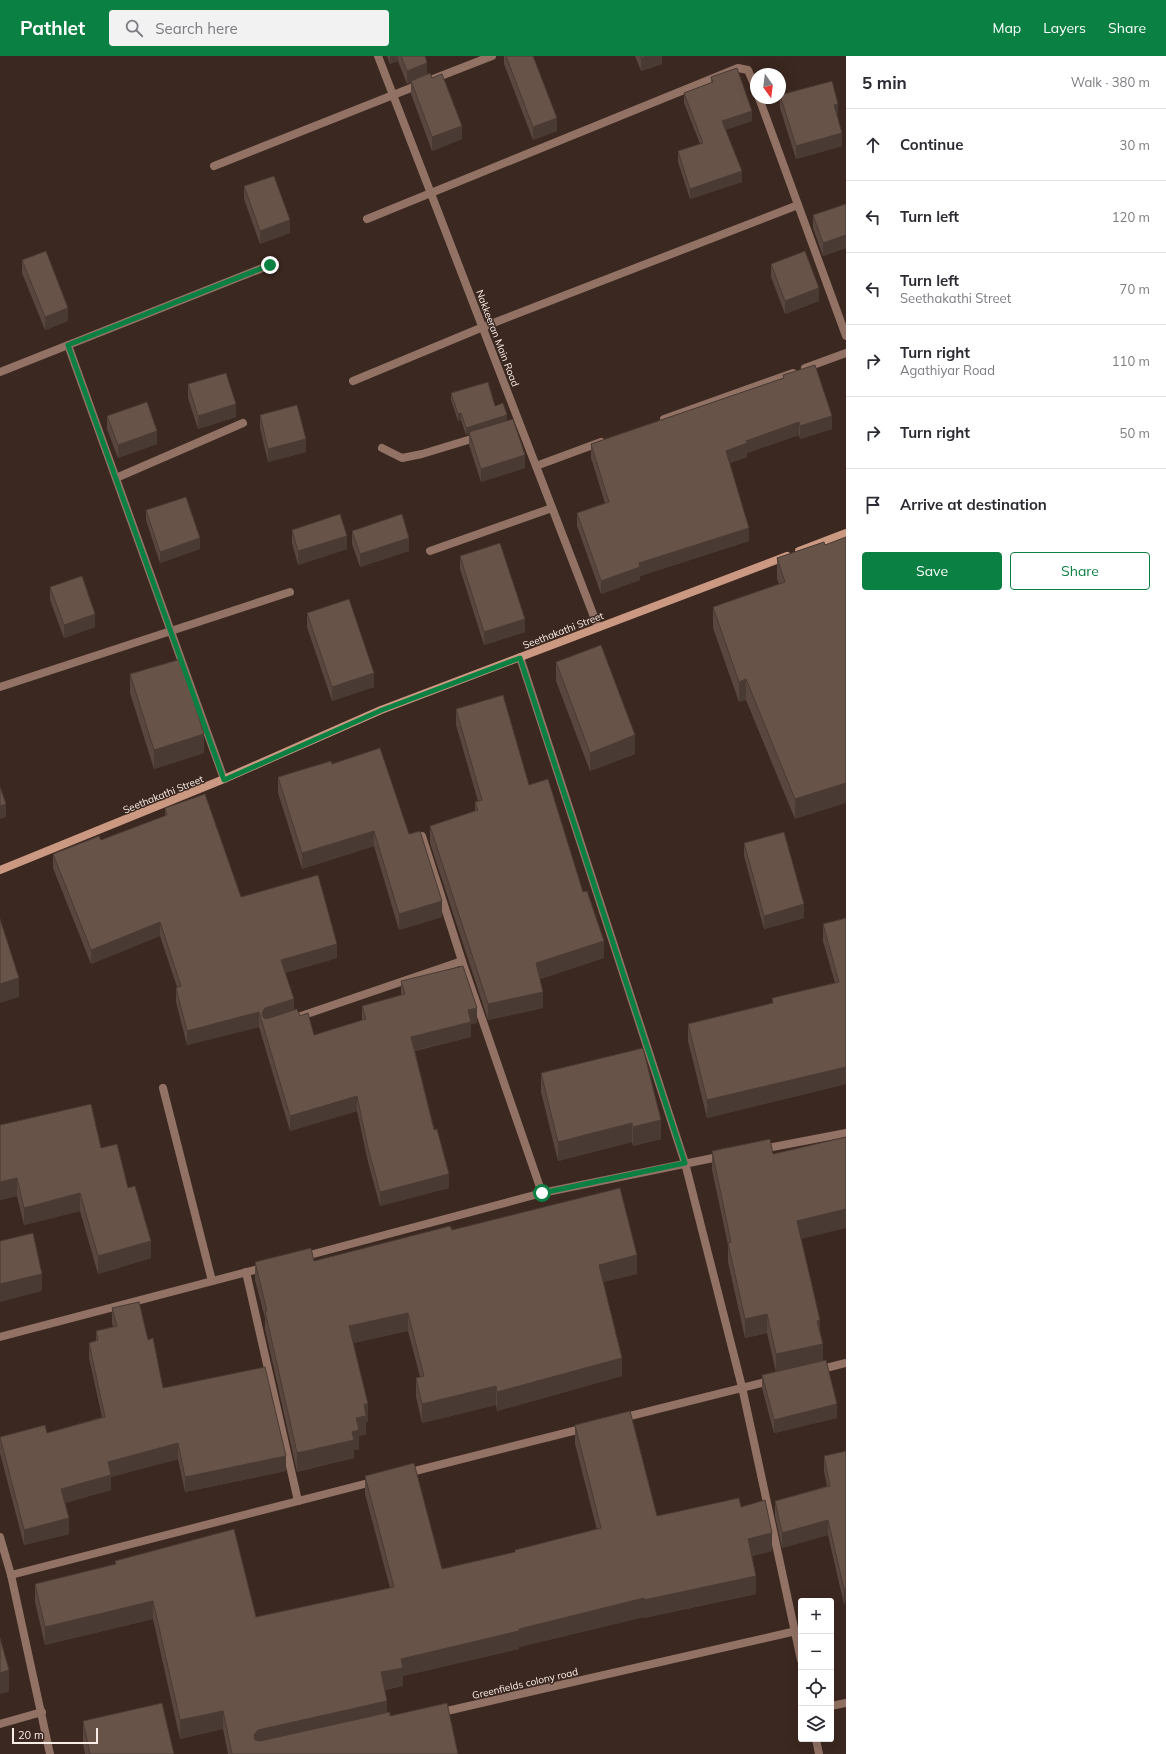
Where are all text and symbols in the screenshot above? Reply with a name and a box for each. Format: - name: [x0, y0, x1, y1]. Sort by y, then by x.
- search box: [109, 10, 389, 46]
- text: Pathlet: [20, 16, 85, 40]
- icon: search: [123, 17, 145, 39]
- text: Search here: [155, 19, 238, 38]
- text: Map: [992, 19, 1021, 37]
- text: Layers: [1043, 19, 1086, 37]
- text: Share: [1108, 19, 1146, 37]
- north arrow: [750, 68, 786, 104]
- text: 5 min: [862, 72, 907, 93]
- text: Walk · 380 m: [1071, 74, 1150, 90]
- icon: ahead: [862, 134, 884, 156]
- text: Continue: [900, 135, 963, 154]
- text: 30 m: [1120, 137, 1150, 153]
- icon: left: [862, 206, 884, 228]
- text: Turn left: [900, 207, 959, 226]
- text: 120 m: [1112, 209, 1150, 225]
- route end: [261, 256, 279, 274]
- text: Turn left: [900, 271, 959, 290]
- icon: left: [862, 278, 884, 300]
- text: 70 m: [1120, 281, 1150, 297]
- street label: Nakkeeran Main Road: [473, 288, 522, 388]
- text: Seethakathi Street: [900, 290, 1011, 306]
- text: Turn right: [900, 343, 970, 362]
- icon: right: [862, 350, 884, 372]
- text: 110 m: [1112, 353, 1150, 369]
- text: Agathiyar Road: [900, 362, 995, 378]
- icon: right: [862, 422, 884, 444]
- text: Turn right: [900, 423, 970, 442]
- text: 50 m: [1120, 425, 1150, 441]
- icon: arrive: [862, 494, 884, 516]
- text: Arrive at destination: [900, 495, 1047, 514]
- button: Save: [862, 552, 1002, 590]
- button: Share: [1010, 552, 1150, 590]
- street label: Seethakathi Street: [521, 609, 606, 652]
- street label: Seethakathi Street: [121, 772, 206, 817]
- route start: [533, 1184, 551, 1202]
- map controls: [798, 1598, 834, 1742]
- button: +: [798, 1598, 834, 1634]
- button: −: [798, 1634, 834, 1670]
- street label: Greenfields colony road: [471, 1665, 579, 1702]
- button: locate: [798, 1670, 834, 1706]
- button: layers: [798, 1706, 834, 1742]
- scale bar: [12, 1726, 98, 1745]
- text: 20 m: [18, 1728, 44, 1742]

